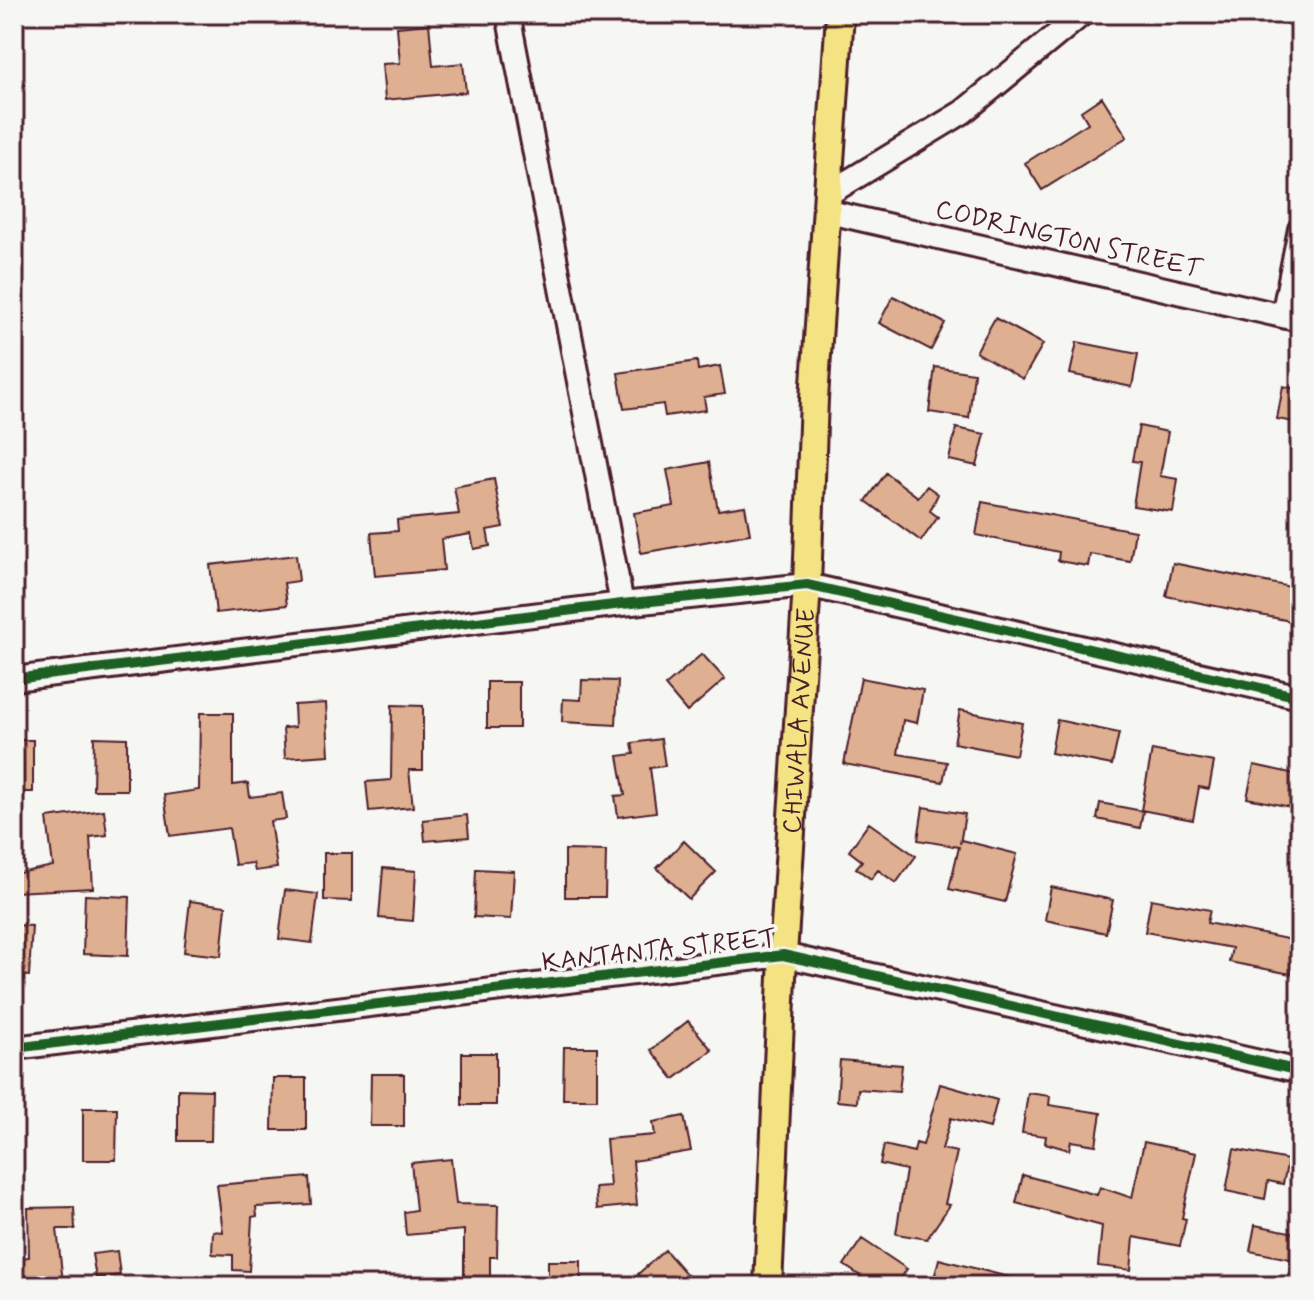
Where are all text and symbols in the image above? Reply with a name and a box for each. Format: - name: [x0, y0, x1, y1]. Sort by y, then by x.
- street label: CODRINGTON STREET: [932, 193, 1206, 287]
- street label: CHIWALA AVENUE: [776, 607, 824, 835]
- street label: KANTANTA STREET: [540, 922, 778, 980]

